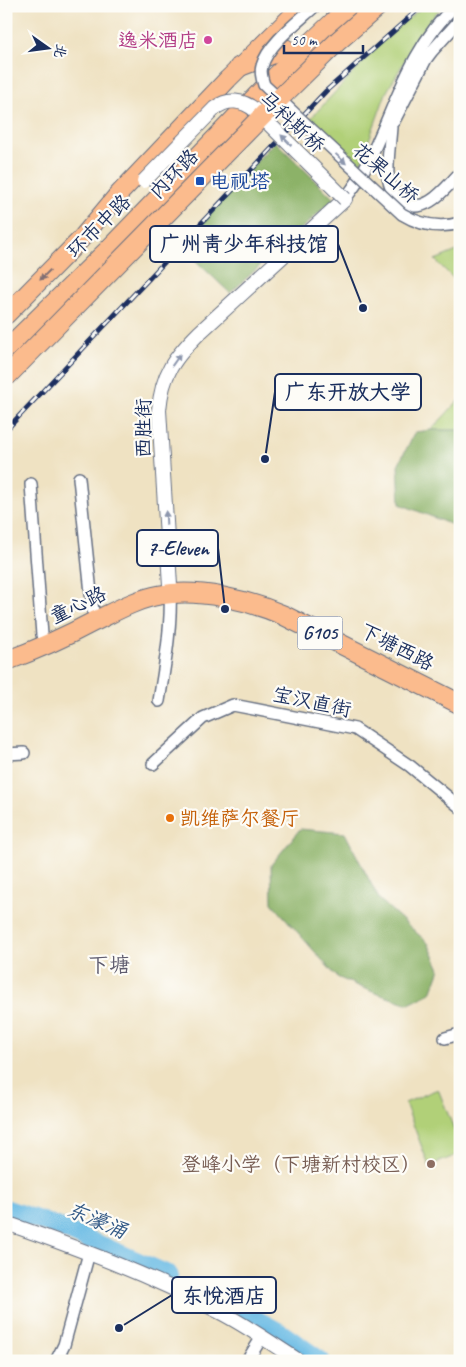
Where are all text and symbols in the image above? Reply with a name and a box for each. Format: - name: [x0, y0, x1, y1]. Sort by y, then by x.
- north arrow: [22, 22, 72, 72]
- scale bar: [284, 22, 362, 54]
- place label: 逸米酒店: [118, 28, 198, 53]
- text: 50 m: [291, 31, 318, 50]
- marker: 逸米酒店: [202, 34, 214, 46]
- text: 北: [50, 42, 70, 60]
- street label: 马科斯桥: [254, 86, 330, 158]
- one-way arrow: [280, 134, 292, 146]
- street label: 花果山桥: [348, 137, 424, 209]
- street label: 内环路: [144, 143, 205, 204]
- one-way arrow: [334, 153, 346, 165]
- place label: 电视塔: [210, 169, 270, 194]
- marker: 电视塔: [194, 175, 206, 187]
- street label: 环市中路: [62, 188, 137, 263]
- callout: 广州青少年科技馆: [150, 226, 338, 262]
- text: 广州青少年科技馆: [160, 231, 328, 257]
- one-way arrow: [39, 269, 51, 281]
- one-way arrow: [171, 353, 180, 366]
- callout: 广东开放大学: [275, 374, 421, 410]
- text: 广东开放大学: [285, 379, 411, 405]
- street label: 西胜街: [131, 398, 156, 458]
- one-way arrow: [161, 510, 169, 526]
- callout: 7-Eleven: [137, 530, 218, 566]
- text: 7-Eleven: [147, 535, 210, 561]
- street label: 童心路: [46, 580, 111, 629]
- road number: G105: [298, 616, 342, 650]
- street label: 下塘西路: [356, 618, 439, 677]
- street label: 宝汉直街: [270, 681, 354, 723]
- place label: 凯维萨尔餐厅: [180, 806, 300, 831]
- marker: 凯维萨尔餐厅: [164, 812, 176, 824]
- district label: 下塘: [88, 952, 130, 978]
- place label: 登峰小学（下塘新村校区）: [181, 1152, 421, 1177]
- marker: 登峰小学（下塘新村校区）: [425, 1158, 437, 1170]
- water label: 东濠涌: [63, 1196, 132, 1245]
- callout: 东悦酒店: [172, 1277, 276, 1313]
- text: 东悦酒店: [182, 1283, 266, 1309]

